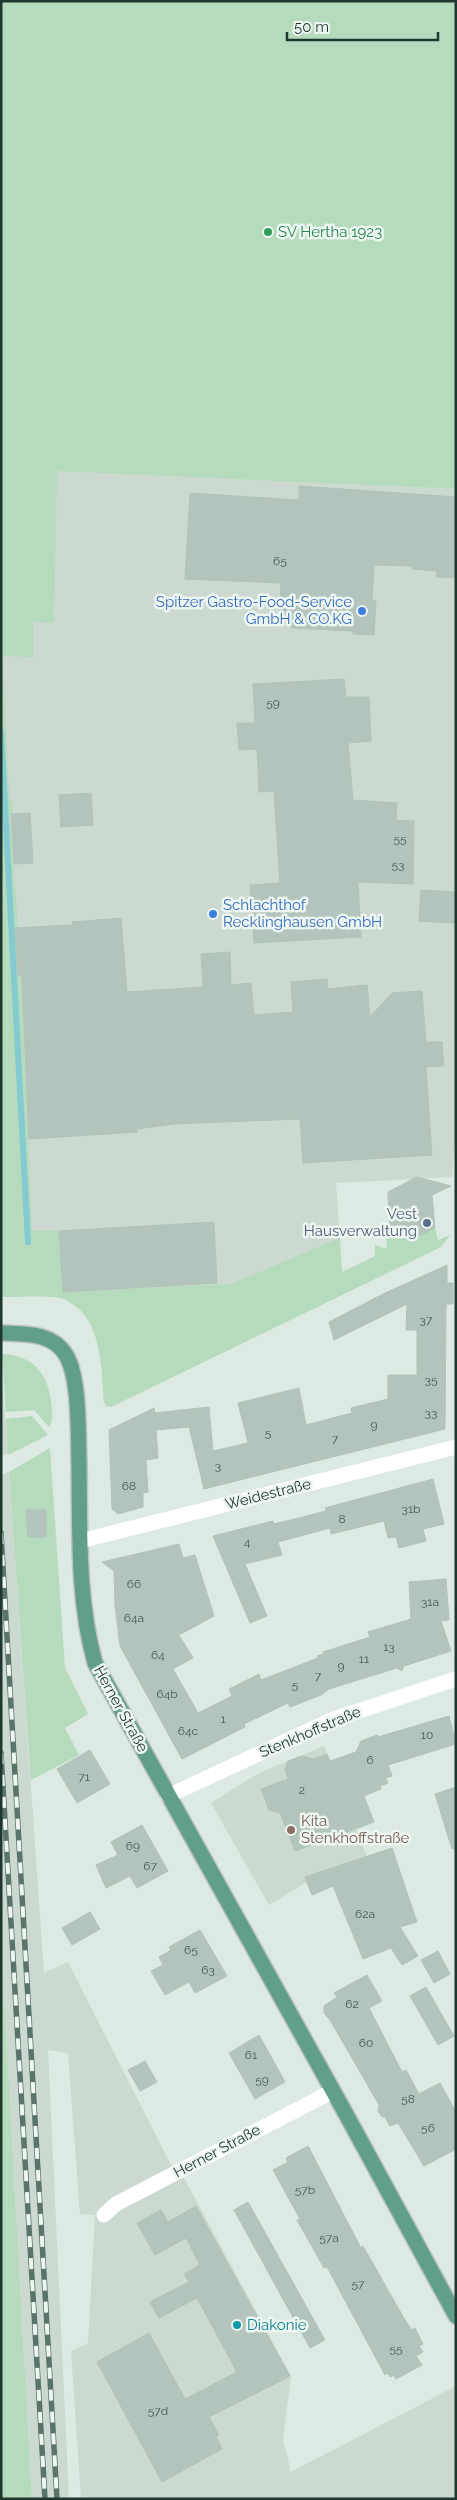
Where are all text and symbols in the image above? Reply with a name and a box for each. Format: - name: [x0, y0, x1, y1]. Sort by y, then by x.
- scale bar: [287, 10, 438, 42]
- text: 50 m: [294, 18, 329, 36]
- place label: SV Hertha 1923: [278, 223, 382, 241]
- marker: SV Hertha 1923: [262, 226, 274, 238]
- house number: 65: [273, 554, 287, 568]
- place label: Spitzer Gastro-Food-Service GmbH & CO.KG: [156, 593, 352, 628]
- marker: Spitzer Gastro-Food-Service GmbH & CO.KG: [356, 605, 368, 617]
- house number: 59: [266, 696, 280, 710]
- house number: 55: [393, 832, 407, 846]
- house number: 53: [392, 858, 404, 872]
- place label: Schlachthof Recklinghausen GmbH: [223, 896, 382, 931]
- marker: Schlachthof Recklinghausen GmbH: [207, 908, 219, 920]
- place label: Vest Hausverwaltung: [304, 1205, 417, 1240]
- marker: Vest Hausverwaltung: [421, 1217, 433, 1229]
- house number: 37: [420, 1313, 433, 1327]
- house number: 35: [425, 1373, 438, 1387]
- house number: 33: [425, 1406, 437, 1420]
- house number: 9: [370, 1418, 378, 1432]
- house number: 5: [265, 1426, 272, 1440]
- house number: 7: [332, 1432, 339, 1446]
- house number: 3: [215, 1459, 221, 1473]
- street label: Weidestraße: [223, 1475, 313, 1513]
- house number: 68: [122, 1479, 136, 1493]
- house number: 31b: [402, 1502, 420, 1516]
- house number: 8: [338, 1512, 346, 1526]
- house number: 4: [244, 1535, 251, 1549]
- house number: 66: [127, 1577, 141, 1591]
- house number: 31a: [421, 1595, 439, 1609]
- house number: 64a: [124, 1611, 144, 1625]
- house number: 13: [383, 1640, 395, 1654]
- house number: 64: [151, 1648, 165, 1662]
- house number: 11: [359, 1652, 369, 1666]
- house number: 9: [337, 1659, 345, 1673]
- street label: Herner Straße: [90, 1663, 152, 1755]
- house number: 7: [315, 1669, 322, 1683]
- house number: 5: [292, 1678, 299, 1692]
- house number: 64b: [156, 1687, 178, 1701]
- street label: Stenkhoffstraße: [257, 1702, 364, 1761]
- house number: 1: [220, 1712, 226, 1726]
- house number: 64c: [178, 1724, 199, 1738]
- house number: 10: [421, 1728, 433, 1742]
- house number: 6: [366, 1753, 374, 1767]
- house number: 71: [78, 1770, 90, 1784]
- house number: 2: [299, 1783, 305, 1797]
- place label: Kita Stenkhoffstraße: [301, 1812, 410, 1847]
- marker: Kita Stenkhoffstraße: [285, 1824, 297, 1836]
- house number: 69: [126, 1839, 140, 1853]
- house number: 67: [143, 1859, 157, 1873]
- house number: 62a: [355, 1907, 375, 1921]
- house number: 65: [184, 1943, 198, 1957]
- house number: 63: [201, 1963, 215, 1977]
- house number: 62: [345, 1997, 359, 2011]
- house number: 60: [359, 2036, 373, 2050]
- house number: 61: [245, 2048, 257, 2062]
- house number: 59: [255, 2073, 269, 2087]
- house number: 58: [401, 2092, 415, 2106]
- street label: Herner Straße: [170, 2120, 264, 2181]
- house number: 56: [421, 2121, 435, 2135]
- house number: 57b: [295, 2183, 315, 2197]
- house number: 57a: [319, 2231, 339, 2245]
- house number: 57: [352, 2277, 365, 2291]
- place label: Diakonie: [247, 2316, 307, 2334]
- marker: Diakonie: [231, 2319, 243, 2331]
- house number: 55: [389, 2342, 403, 2356]
- house number: 57d: [148, 2404, 168, 2418]

